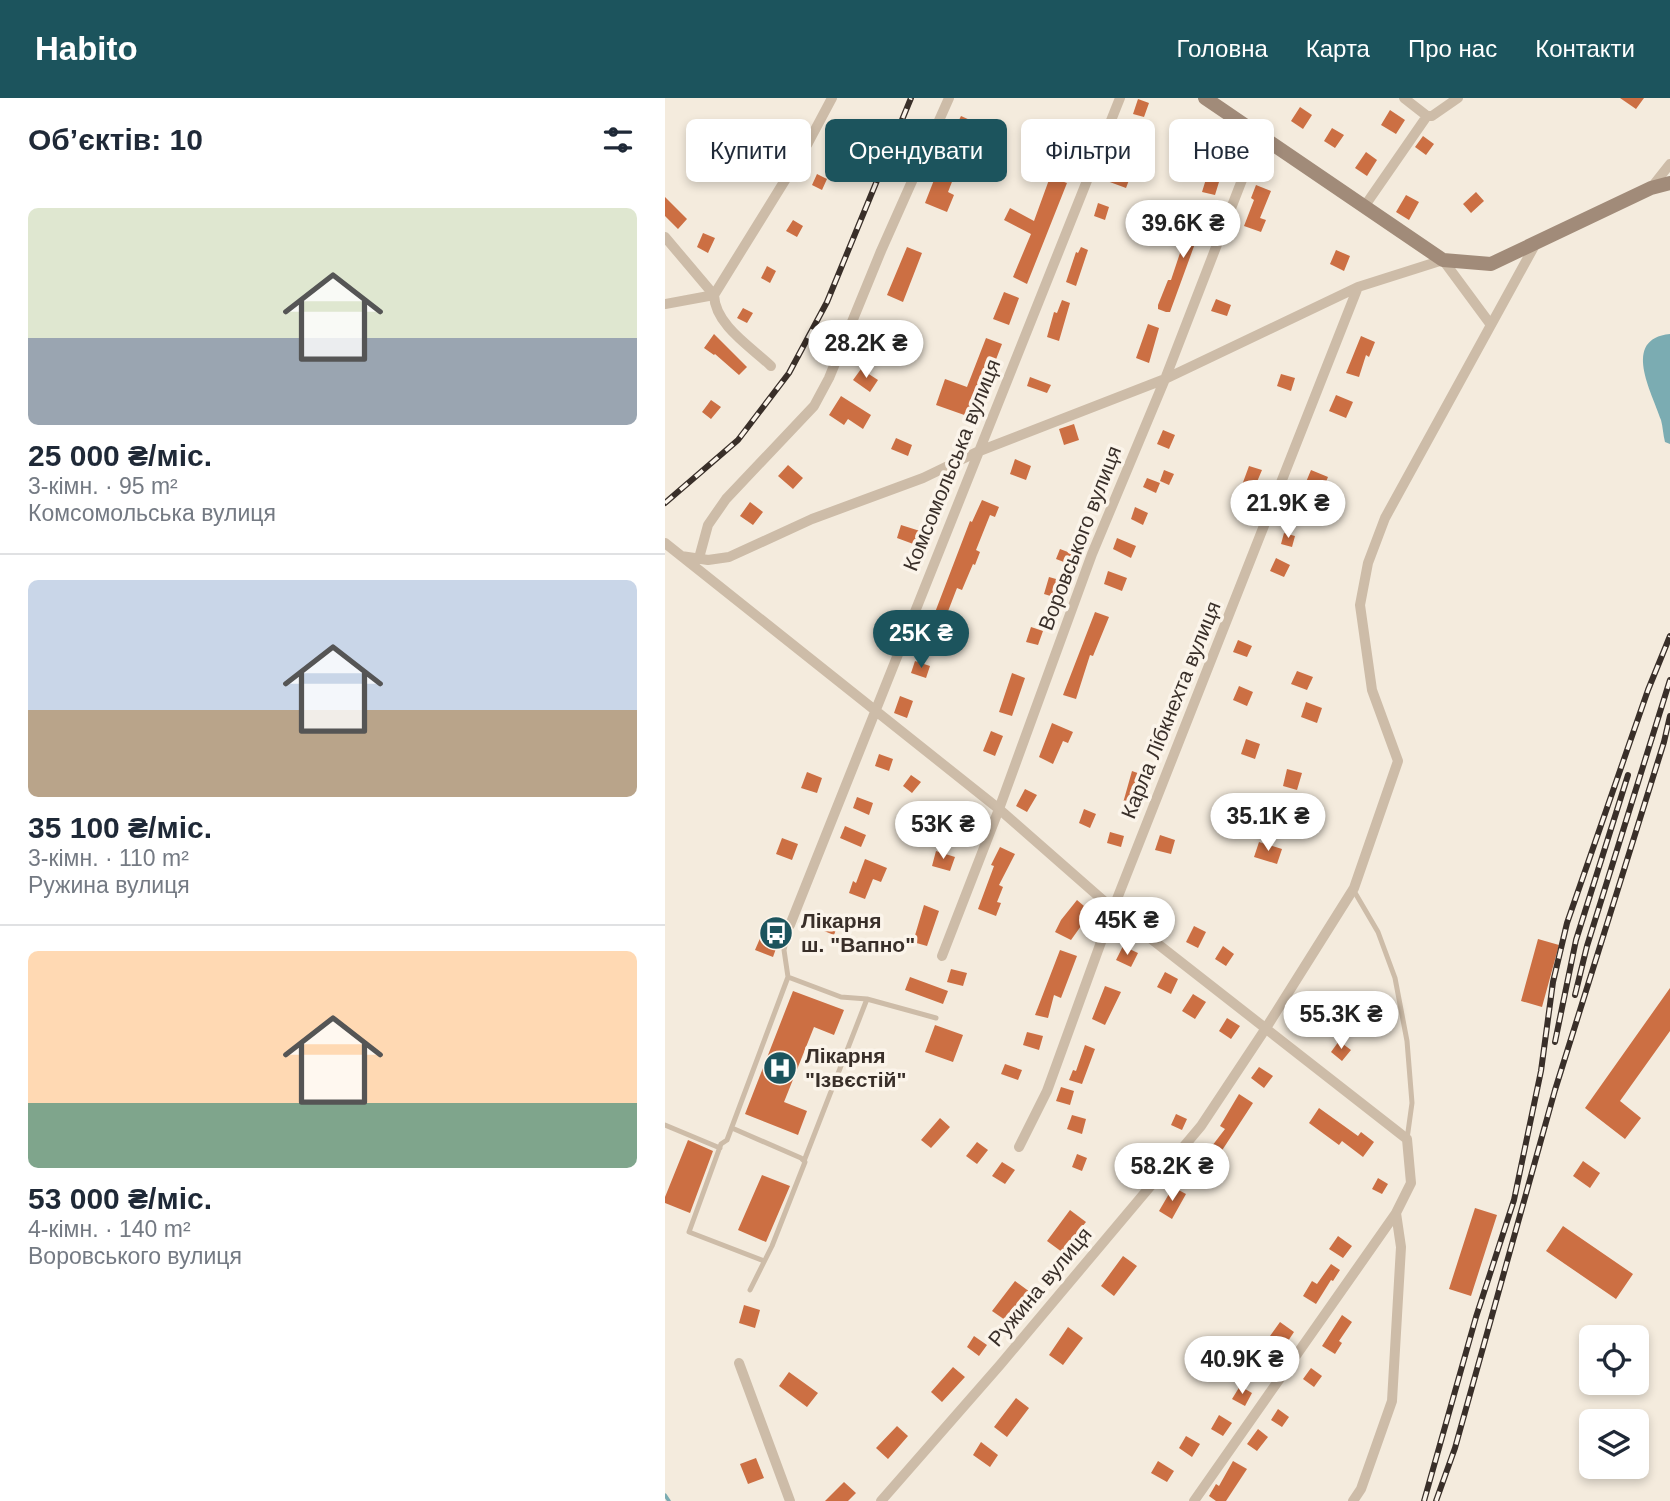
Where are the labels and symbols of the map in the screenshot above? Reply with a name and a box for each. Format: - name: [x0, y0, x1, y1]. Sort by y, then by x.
- pin: 39.6K ₴: [1118, 200, 1248, 260]
- pin: 28.2K ₴: [801, 320, 931, 380]
- street label: Комсомольська вулиця: [898, 356, 1005, 574]
- street label: Воровського вулиця: [1034, 443, 1125, 633]
- pin: 21.9K ₴: [1223, 480, 1353, 540]
- street label: Карла Лібкнехта вулиця: [1116, 598, 1225, 822]
- pin: 25K ₴: [872, 610, 970, 670]
- pin: 35.1K ₴: [1203, 794, 1333, 853]
- pin: 53K ₴: [894, 802, 992, 861]
- pin: 45K ₴: [1078, 898, 1176, 957]
- place label: Лікарня ш. "Вапно": [801, 909, 915, 956]
- bus stop icon: Лікарня ш. "Вапно": [757, 914, 795, 952]
- pin: 55.3K ₴: [1276, 992, 1406, 1051]
- place label: Лікарня "Ізвєстій": [805, 1044, 906, 1091]
- hospital icon: Лікарня "Ізвєстій": [761, 1049, 799, 1087]
- pin: 58.2K ₴: [1107, 1144, 1237, 1203]
- street label: Ружина вулиця: [983, 1223, 1096, 1351]
- pin: 40.9K ₴: [1177, 1336, 1307, 1396]

